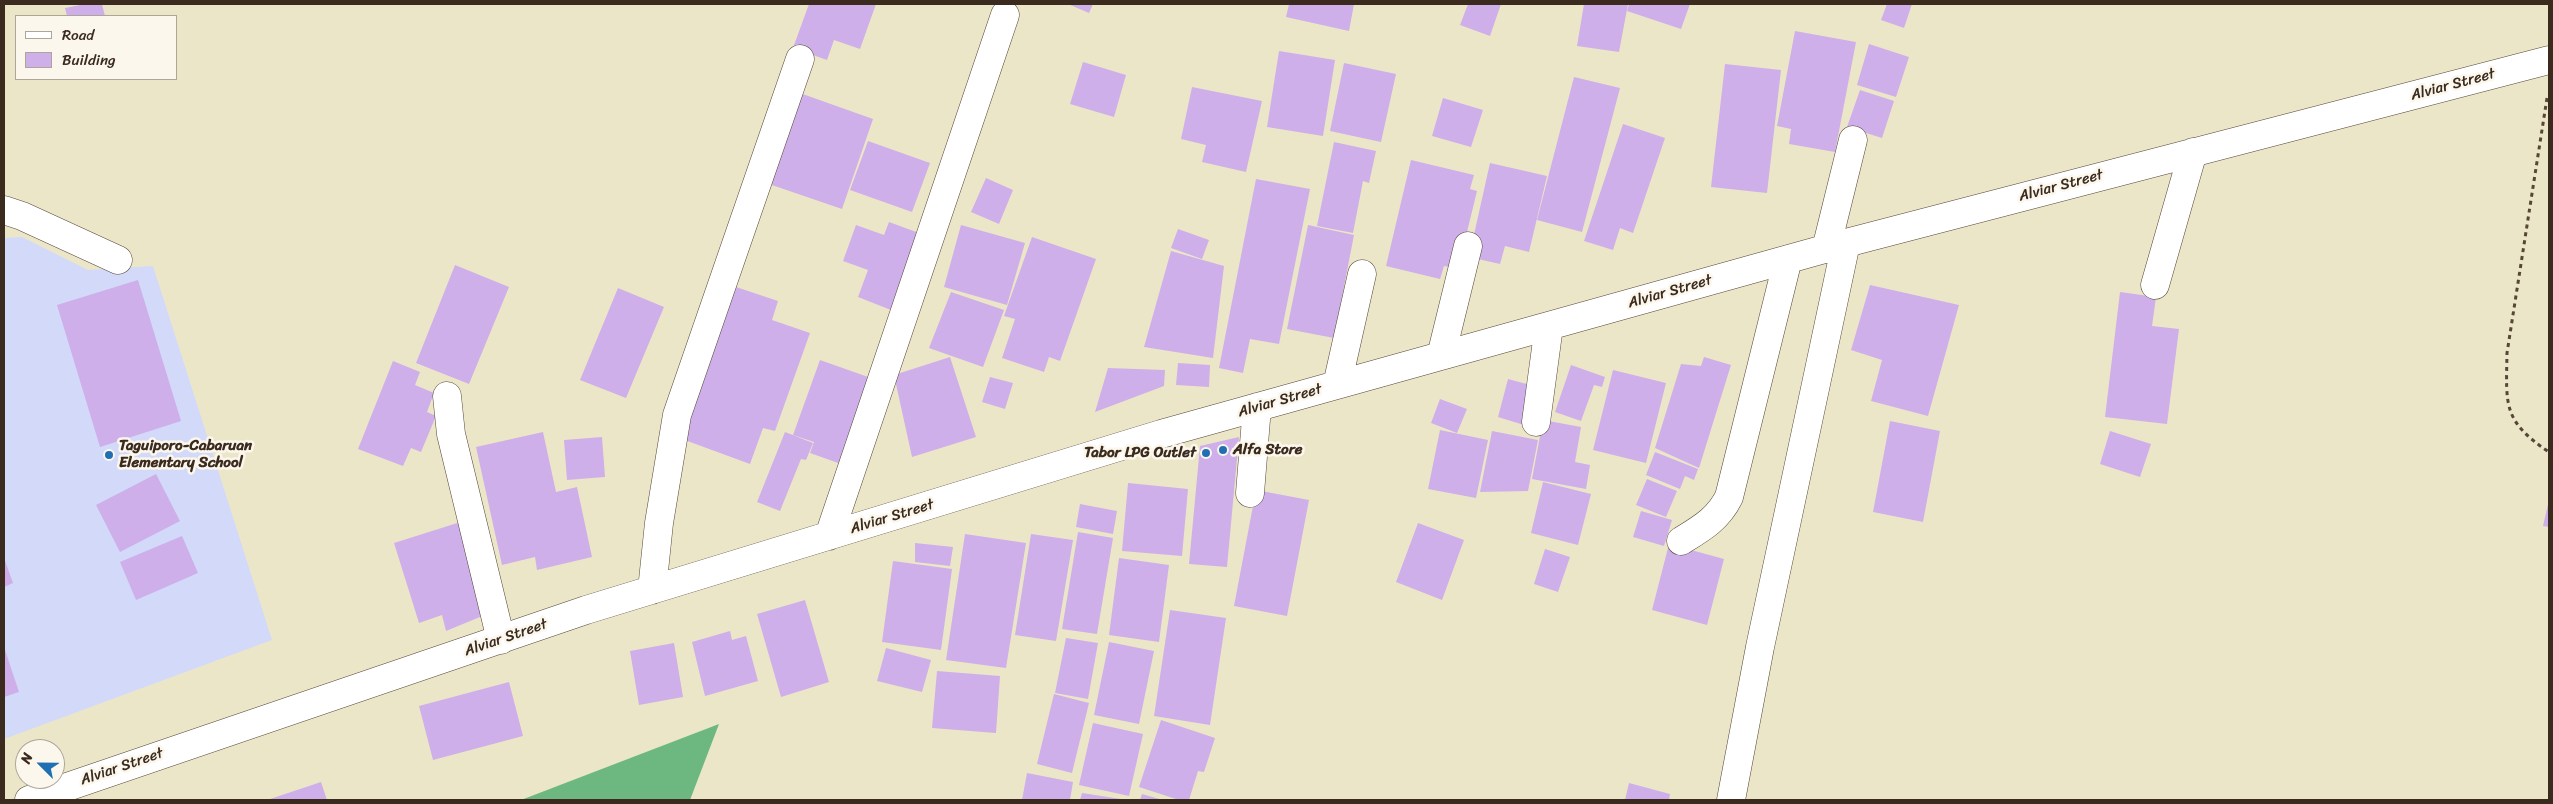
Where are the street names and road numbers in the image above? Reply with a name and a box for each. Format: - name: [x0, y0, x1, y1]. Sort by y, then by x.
- street label: Alviar Street: [2409, 65, 2497, 105]
- street label: Alviar Street: [2017, 166, 2105, 206]
- street label: Alviar Street: [1626, 271, 1714, 313]
- street label: Alviar Street: [1236, 380, 1324, 422]
- street label: Alviar Street: [848, 496, 936, 538]
- street label: Alviar Street: [462, 615, 550, 661]
- street label: Alviar Street: [78, 744, 166, 790]

